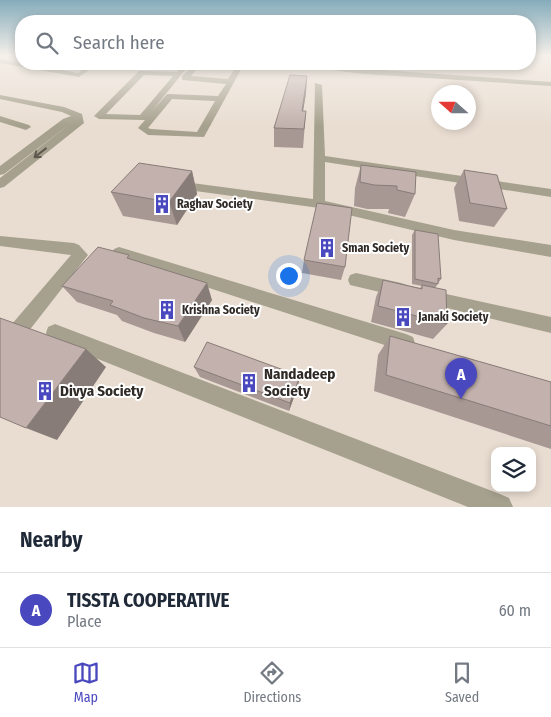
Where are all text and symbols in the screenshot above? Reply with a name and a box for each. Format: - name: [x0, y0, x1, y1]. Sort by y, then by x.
- search box: [15, 15, 536, 70]
- icon: search: [33, 29, 61, 57]
- text: Search here: [73, 31, 165, 54]
- north arrow: [431, 85, 476, 130]
- one-way arrow: [34, 148, 47, 159]
- building icon: Raghav Society: [151, 193, 173, 215]
- place label: Raghav Society: [177, 197, 253, 211]
- building icon: Sman Society: [316, 237, 338, 259]
- place label: Sman Society: [342, 241, 409, 255]
- your location: [276, 263, 302, 289]
- building icon: Krishna Society: [156, 299, 178, 321]
- place label: Krishna Society: [182, 303, 260, 317]
- building icon: Janaki Society: [392, 306, 414, 328]
- place label: Janaki Society: [417, 310, 489, 324]
- pin: A: [445, 358, 477, 399]
- place label: Nandadeep Society: [264, 365, 335, 400]
- building icon: Nandadeep Society: [238, 372, 260, 394]
- building icon: Divya Society: [34, 380, 56, 402]
- place label: Divya Society: [60, 382, 144, 400]
- map controls: [491, 447, 536, 492]
- button: layers: [491, 447, 536, 492]
- text: Nearby: [20, 527, 82, 553]
- text: TISSTA COOPERATIVE: [67, 589, 229, 612]
- text: A: [32, 601, 40, 620]
- text: 60 m: [499, 601, 531, 620]
- text: Place: [67, 612, 102, 631]
- tab: Map: [72, 659, 100, 706]
- tab: Directions: [243, 659, 301, 706]
- tab: Saved: [445, 659, 479, 706]

